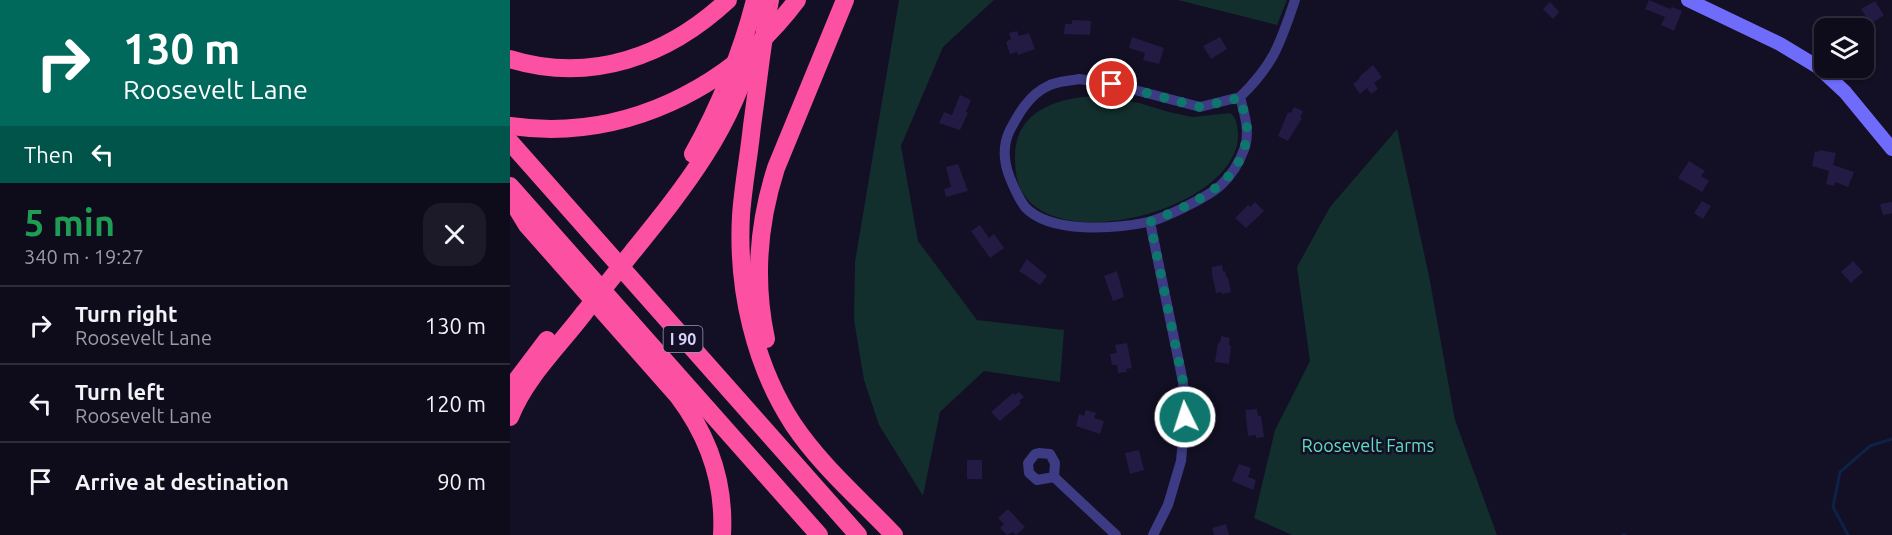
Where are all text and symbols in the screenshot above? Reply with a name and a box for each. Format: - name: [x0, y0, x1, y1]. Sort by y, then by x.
- map controls: [1814, 18, 1874, 78]
- button: layers: [1814, 18, 1874, 78]
- icon: right: [24, 24, 102, 102]
- text: 130 m: [123, 25, 240, 72]
- pin: [1086, 58, 1137, 109]
- icon: arrive: [1095, 67, 1128, 100]
- text: Roosevelt Lane: [123, 74, 308, 104]
- icon: left: [86, 138, 119, 171]
- text: Then: [24, 142, 74, 167]
- text: 5 min: [24, 202, 115, 243]
- button: close: [423, 203, 486, 266]
- text: 340 m · 19:27: [24, 245, 144, 268]
- text: Turn right: [75, 301, 177, 326]
- icon: right: [24, 309, 57, 342]
- text: 130 m: [425, 313, 486, 338]
- text: Roosevelt Lane: [75, 326, 212, 349]
- road number: I 90: [664, 326, 702, 352]
- text: Turn left: [75, 379, 165, 404]
- position arrow: [1153, 385, 1217, 449]
- icon: left: [24, 387, 57, 420]
- text: 120 m: [425, 391, 486, 416]
- text: Roosevelt Lane: [75, 404, 212, 427]
- park label: Roosevelt Farms: [1302, 435, 1435, 455]
- icon: arrive: [24, 465, 57, 498]
- text: Arrive at destination: [75, 469, 289, 494]
- text: 90 m: [437, 469, 486, 494]

